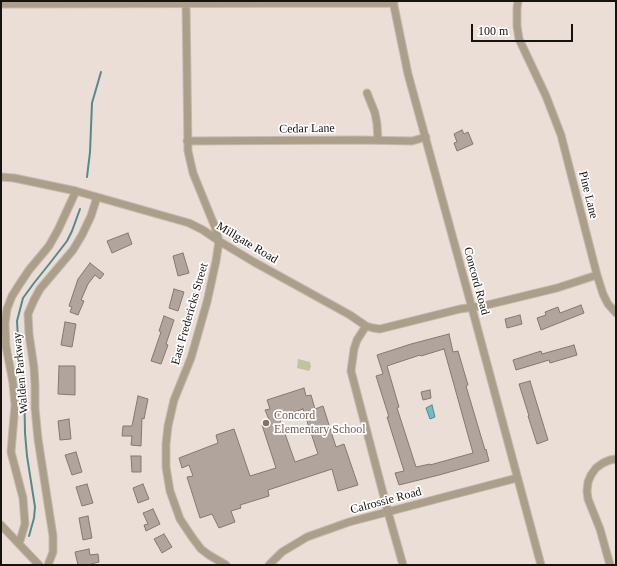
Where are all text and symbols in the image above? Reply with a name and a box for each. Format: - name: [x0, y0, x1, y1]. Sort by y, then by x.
- scale bar: [473, 16, 575, 42]
- text: 100 m: [478, 24, 508, 38]
- street label: Cedar Lane: [279, 121, 335, 137]
- street label: Pine Lane: [575, 170, 601, 220]
- street label: Millgate Road: [214, 219, 280, 267]
- street label: Concord Road: [460, 245, 492, 317]
- street label: East Fredericks Street: [169, 261, 211, 367]
- street label: Walden Parkway: [10, 332, 32, 414]
- place label: Concord Elementary School: [274, 409, 366, 437]
- marker: Concord Elementary School: [261, 418, 271, 428]
- street label: Calrossie Road: [349, 485, 423, 517]

